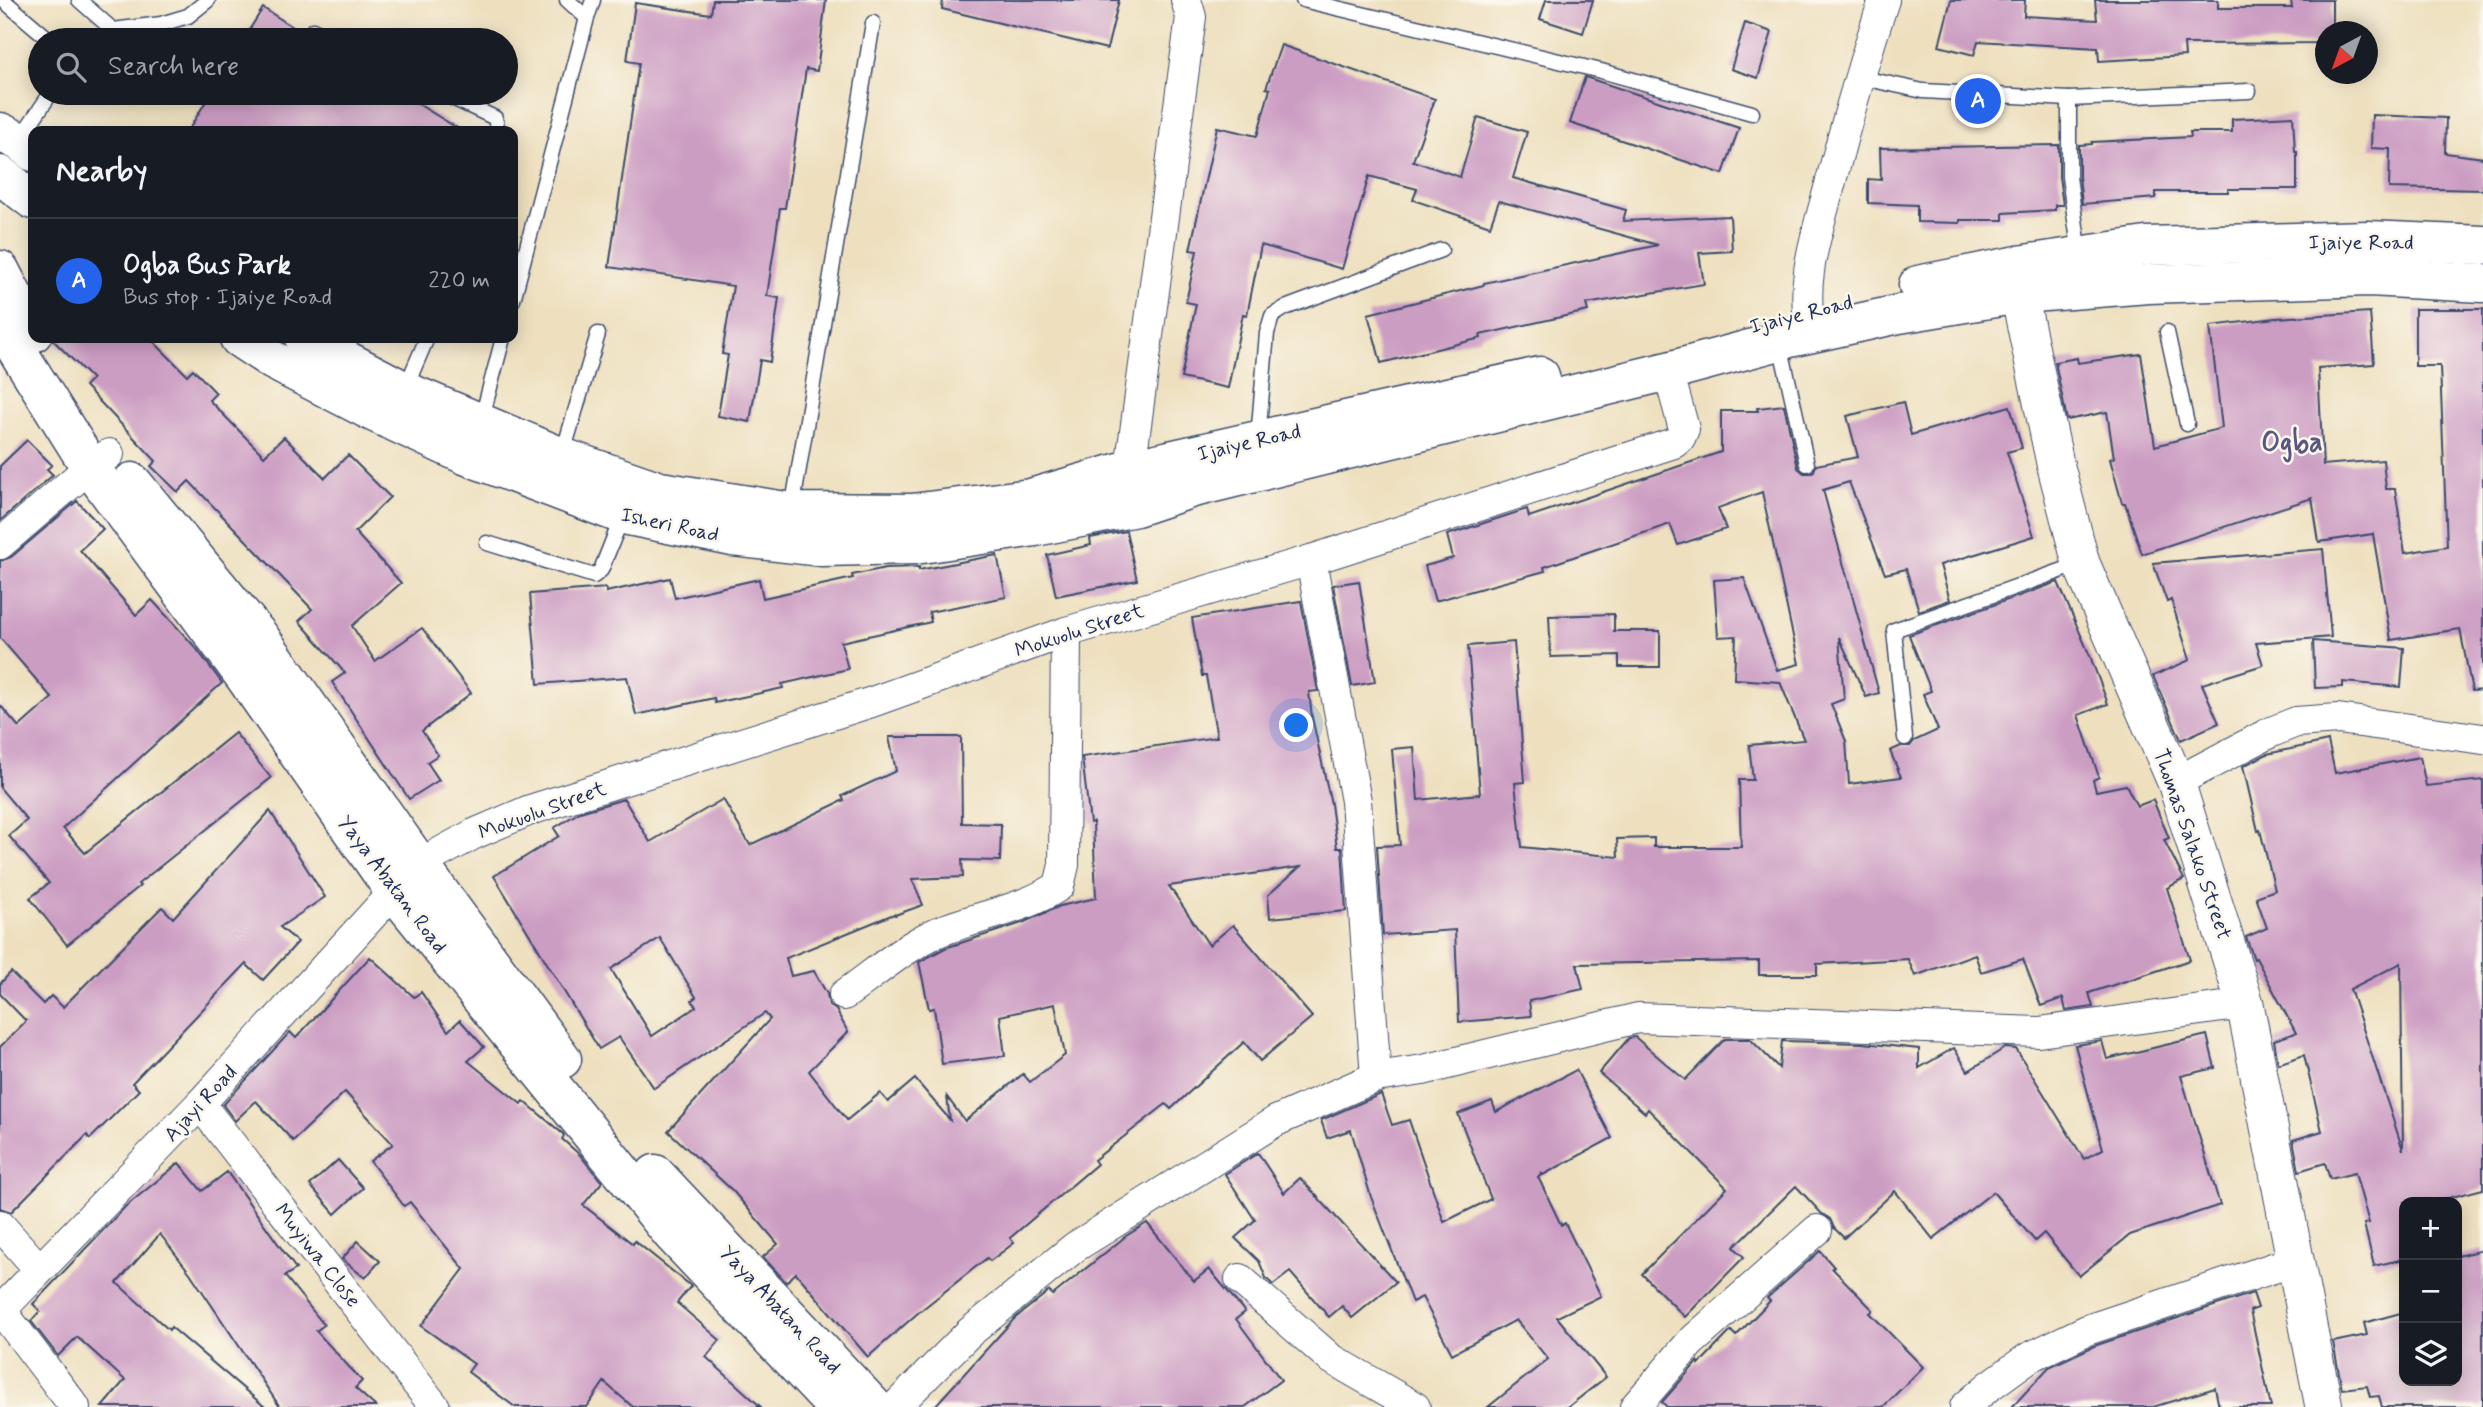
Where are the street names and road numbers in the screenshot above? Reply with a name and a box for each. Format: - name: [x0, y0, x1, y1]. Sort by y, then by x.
- street label: Ijaiye Road: [2308, 229, 2414, 257]
- street label: Ijaiye Road: [1747, 289, 1856, 341]
- street label: Ijaiye Road: [1195, 418, 1304, 468]
- street label: Isheri Road: [618, 501, 721, 549]
- street label: Mokuolu Street: [1011, 597, 1148, 665]
- street label: Thomas Salako Street: [2146, 745, 2238, 944]
- street label: Mokuolu Street: [475, 775, 611, 847]
- street label: Yaya Abatan Road: [331, 810, 453, 959]
- street label: Ajayi Road: [158, 1059, 244, 1148]
- street label: Muyiwa Close: [268, 1198, 367, 1314]
- street label: Yaya Abatan Road: [713, 1239, 847, 1380]

